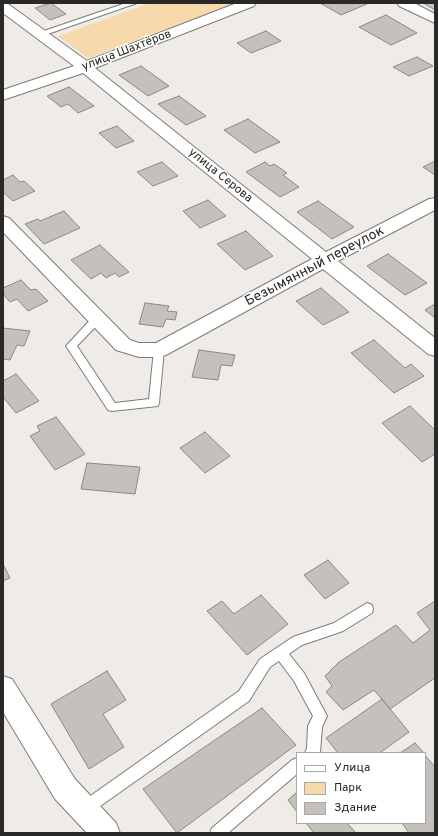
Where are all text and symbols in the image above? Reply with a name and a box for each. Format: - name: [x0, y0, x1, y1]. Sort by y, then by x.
- street label: улица Шахтёров: [80, 27, 174, 75]
- street label: улица Серова: [185, 146, 255, 206]
- street label: Безымянный переулок: [243, 223, 387, 311]
- legend: [296, 752, 426, 824]
- text: Улица: [334, 760, 370, 776]
- text: Парк: [334, 780, 362, 796]
- text: Здание: [334, 800, 377, 816]

